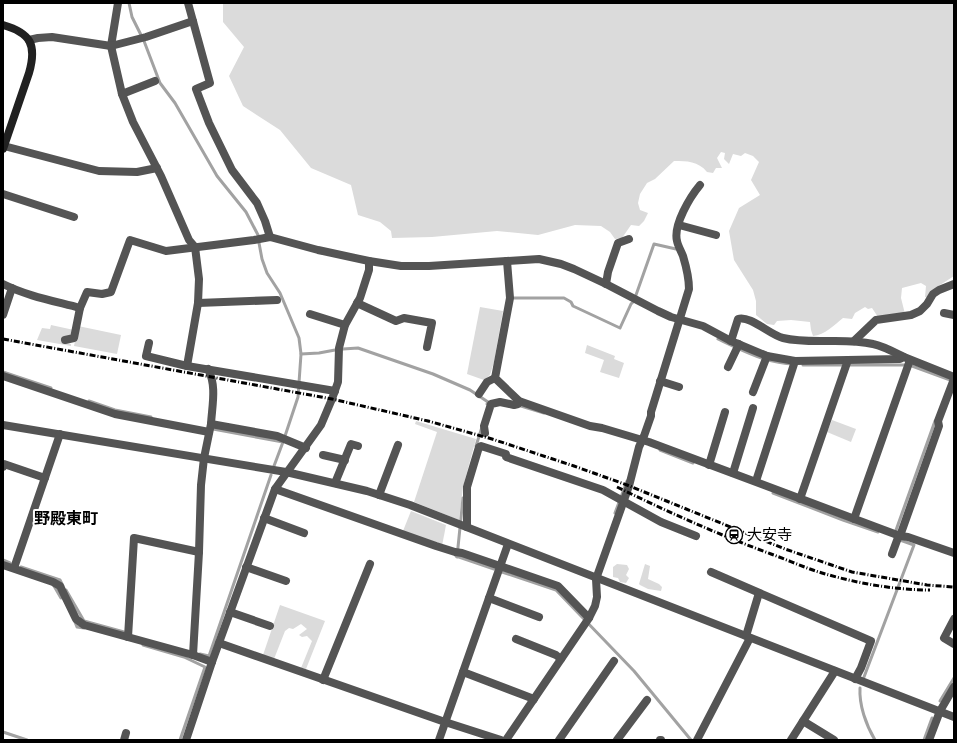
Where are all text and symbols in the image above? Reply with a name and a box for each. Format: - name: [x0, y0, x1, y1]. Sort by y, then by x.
- district label: 野殿東町: [34, 509, 98, 528]
- station icon: 大安寺: [724, 525, 744, 545]
- place label: 大安寺: [747, 526, 792, 544]

